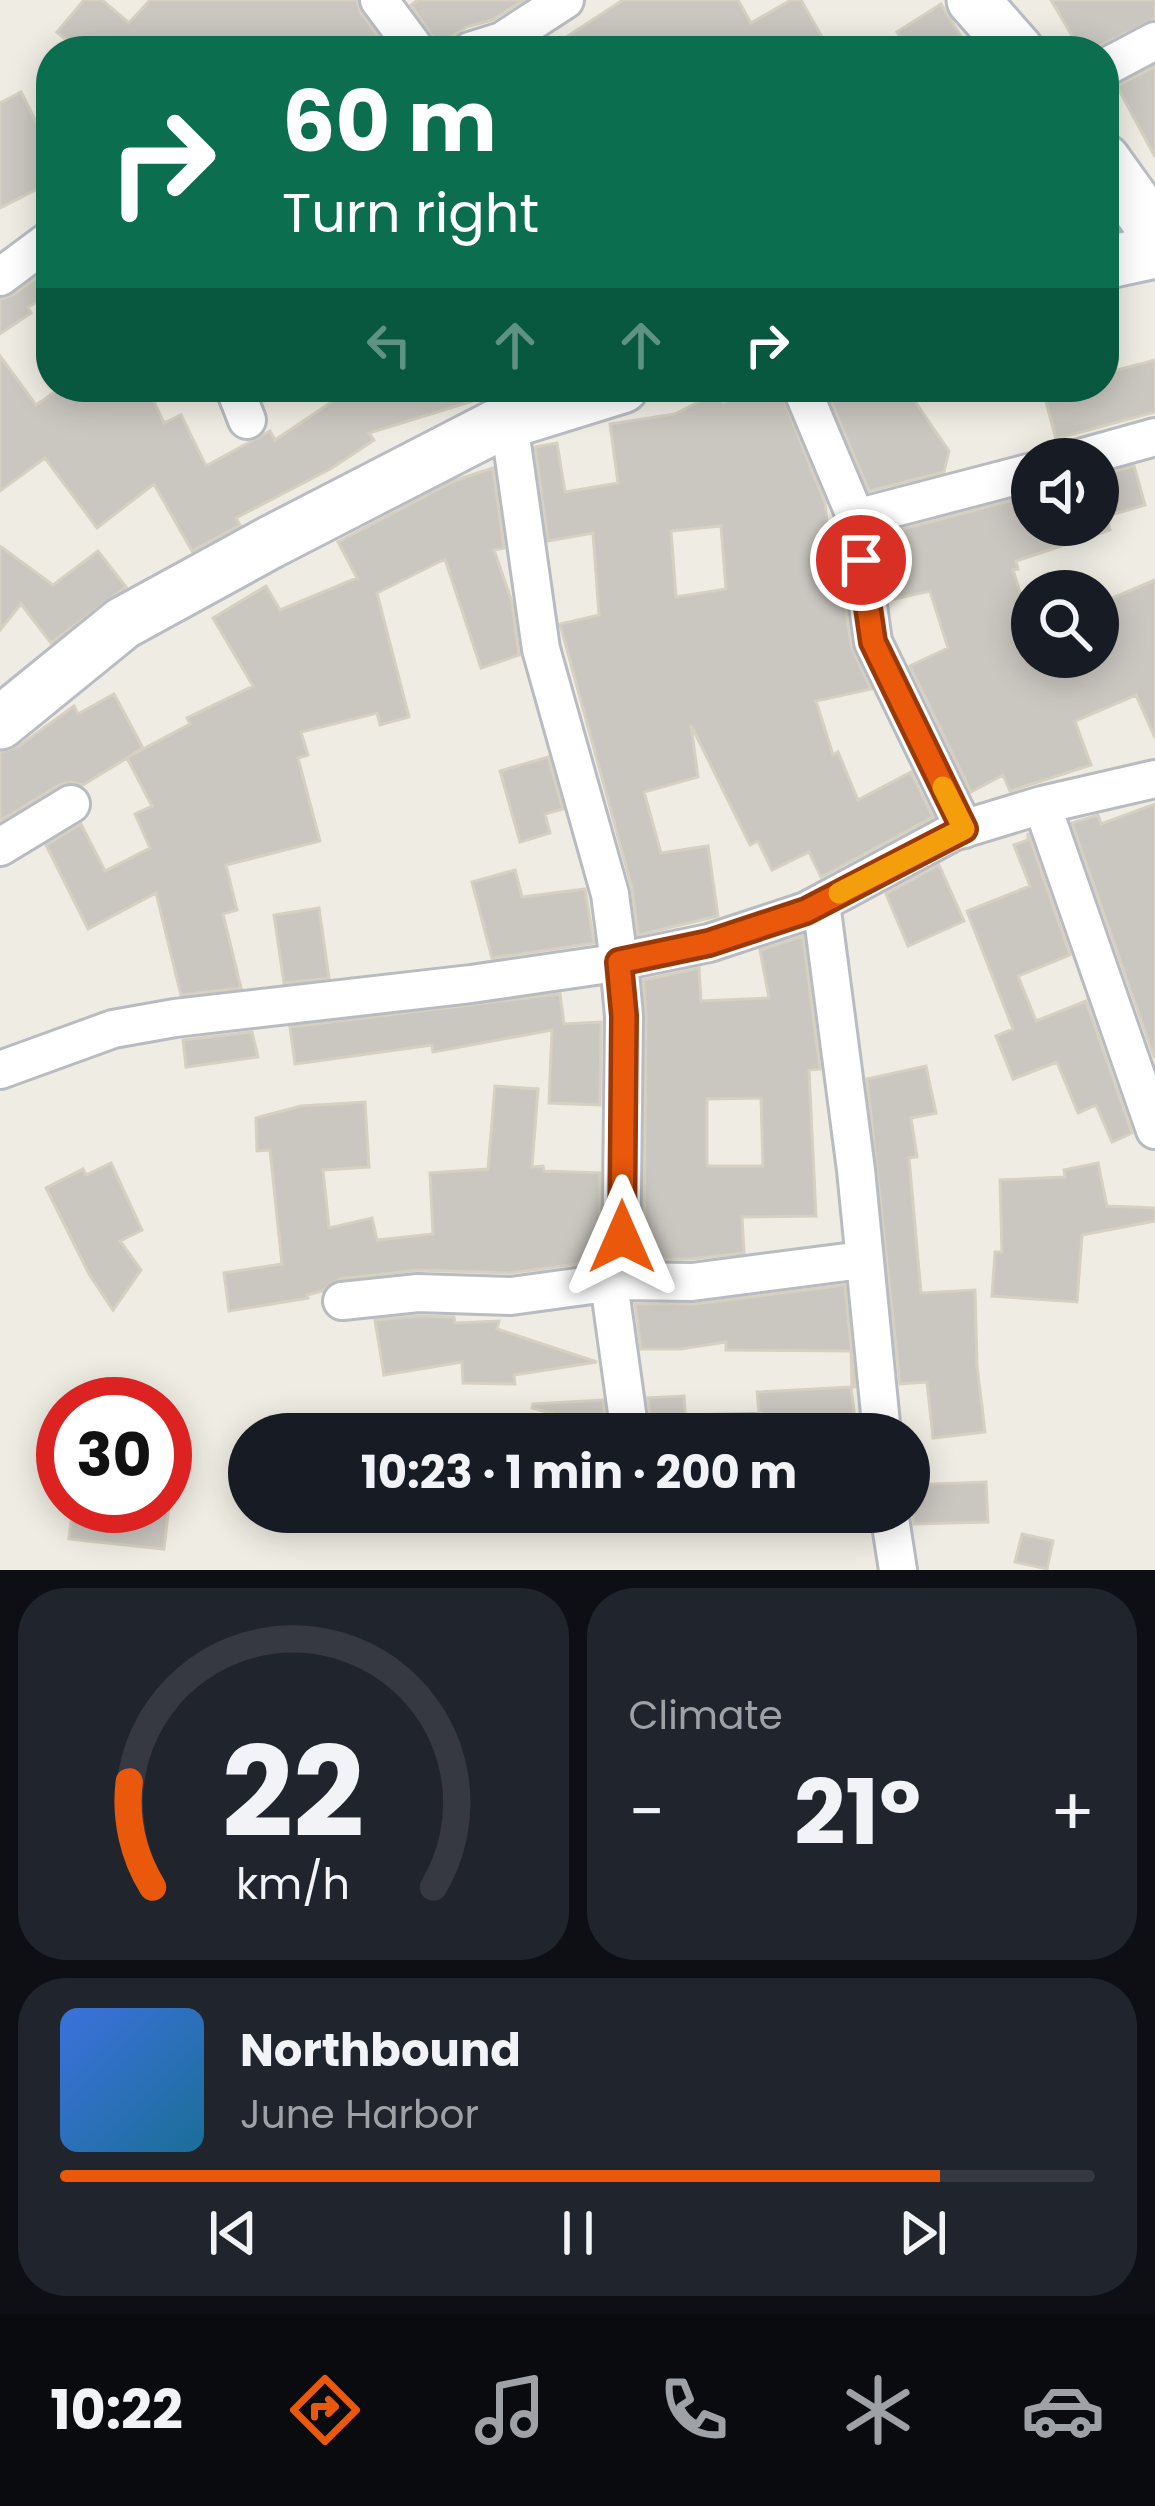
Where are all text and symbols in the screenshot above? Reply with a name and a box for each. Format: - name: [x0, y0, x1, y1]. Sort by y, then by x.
- text: 60 m: [282, 63, 497, 180]
- icon: right: [84, 84, 240, 240]
- text: Turn right: [282, 175, 539, 251]
- icon: left: [356, 312, 422, 378]
- icon: ahead: [482, 312, 548, 378]
- icon: ahead: [608, 312, 674, 378]
- icon: right: [734, 312, 800, 378]
- map controls: [1011, 438, 1119, 678]
- button: sound: [1011, 438, 1119, 546]
- pin: [810, 509, 912, 611]
- icon: arrive: [828, 527, 894, 593]
- button: search: [1011, 570, 1119, 678]
- position arrow: [559, 1174, 685, 1300]
- speed limit sign: 30: [36, 1377, 192, 1533]
- text: 10:23 · 1 min · 200 m: [361, 1441, 797, 1504]
- text: Climate: [629, 1688, 783, 1743]
- text: 22: [222, 1705, 365, 1880]
- text: 21°: [794, 1749, 921, 1876]
- text: −: [629, 1766, 665, 1858]
- text: +: [1050, 1766, 1095, 1858]
- text: km/h: [236, 1854, 350, 1914]
- text: Northbound: [240, 2019, 521, 2082]
- text: June Harbor: [240, 2087, 479, 2142]
- icon: previous: [200, 2200, 266, 2266]
- icon: pause: [545, 2200, 611, 2266]
- icon: next: [890, 2200, 956, 2266]
- icon: directions: [283, 2368, 367, 2452]
- icon: music: [468, 2368, 552, 2452]
- icon: phone: [652, 2368, 736, 2452]
- icon: climate: [836, 2368, 920, 2452]
- icon: car: [1021, 2368, 1105, 2452]
- text: 10:22: [50, 2372, 183, 2448]

